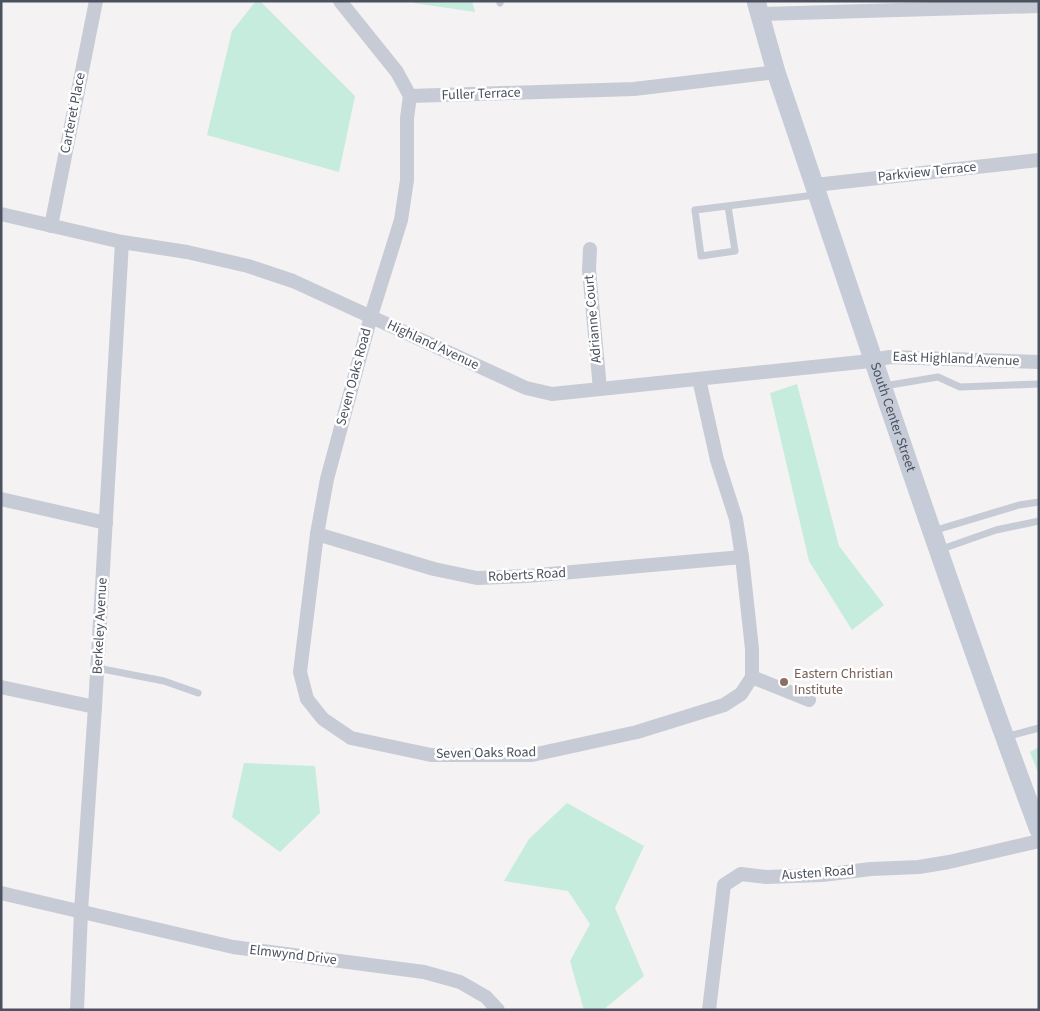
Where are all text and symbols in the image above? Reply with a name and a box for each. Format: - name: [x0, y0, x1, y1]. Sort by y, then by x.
- street label: Carteret Place: [55, 71, 91, 155]
- street label: Fuller Terrace: [441, 83, 521, 105]
- street label: Parkview Terrace: [877, 157, 977, 187]
- street label: Adrianne Court: [579, 274, 607, 364]
- street label: Highland Avenue: [384, 315, 482, 375]
- street label: Seven Oaks Road: [331, 326, 377, 428]
- street label: East Highland Avenue: [892, 347, 1020, 371]
- street label: South Center Street: [865, 359, 921, 475]
- street label: Roberts Road: [487, 563, 567, 587]
- street label: Berkeley Avenue: [87, 577, 113, 675]
- place label: Eastern Christian Institute: [794, 664, 893, 700]
- marker: Eastern Christian Institute: [778, 676, 790, 688]
- street label: Seven Oaks Road: [436, 742, 536, 764]
- street label: Austen Road: [781, 860, 855, 886]
- street label: Elmwynd Drive: [248, 940, 338, 970]

